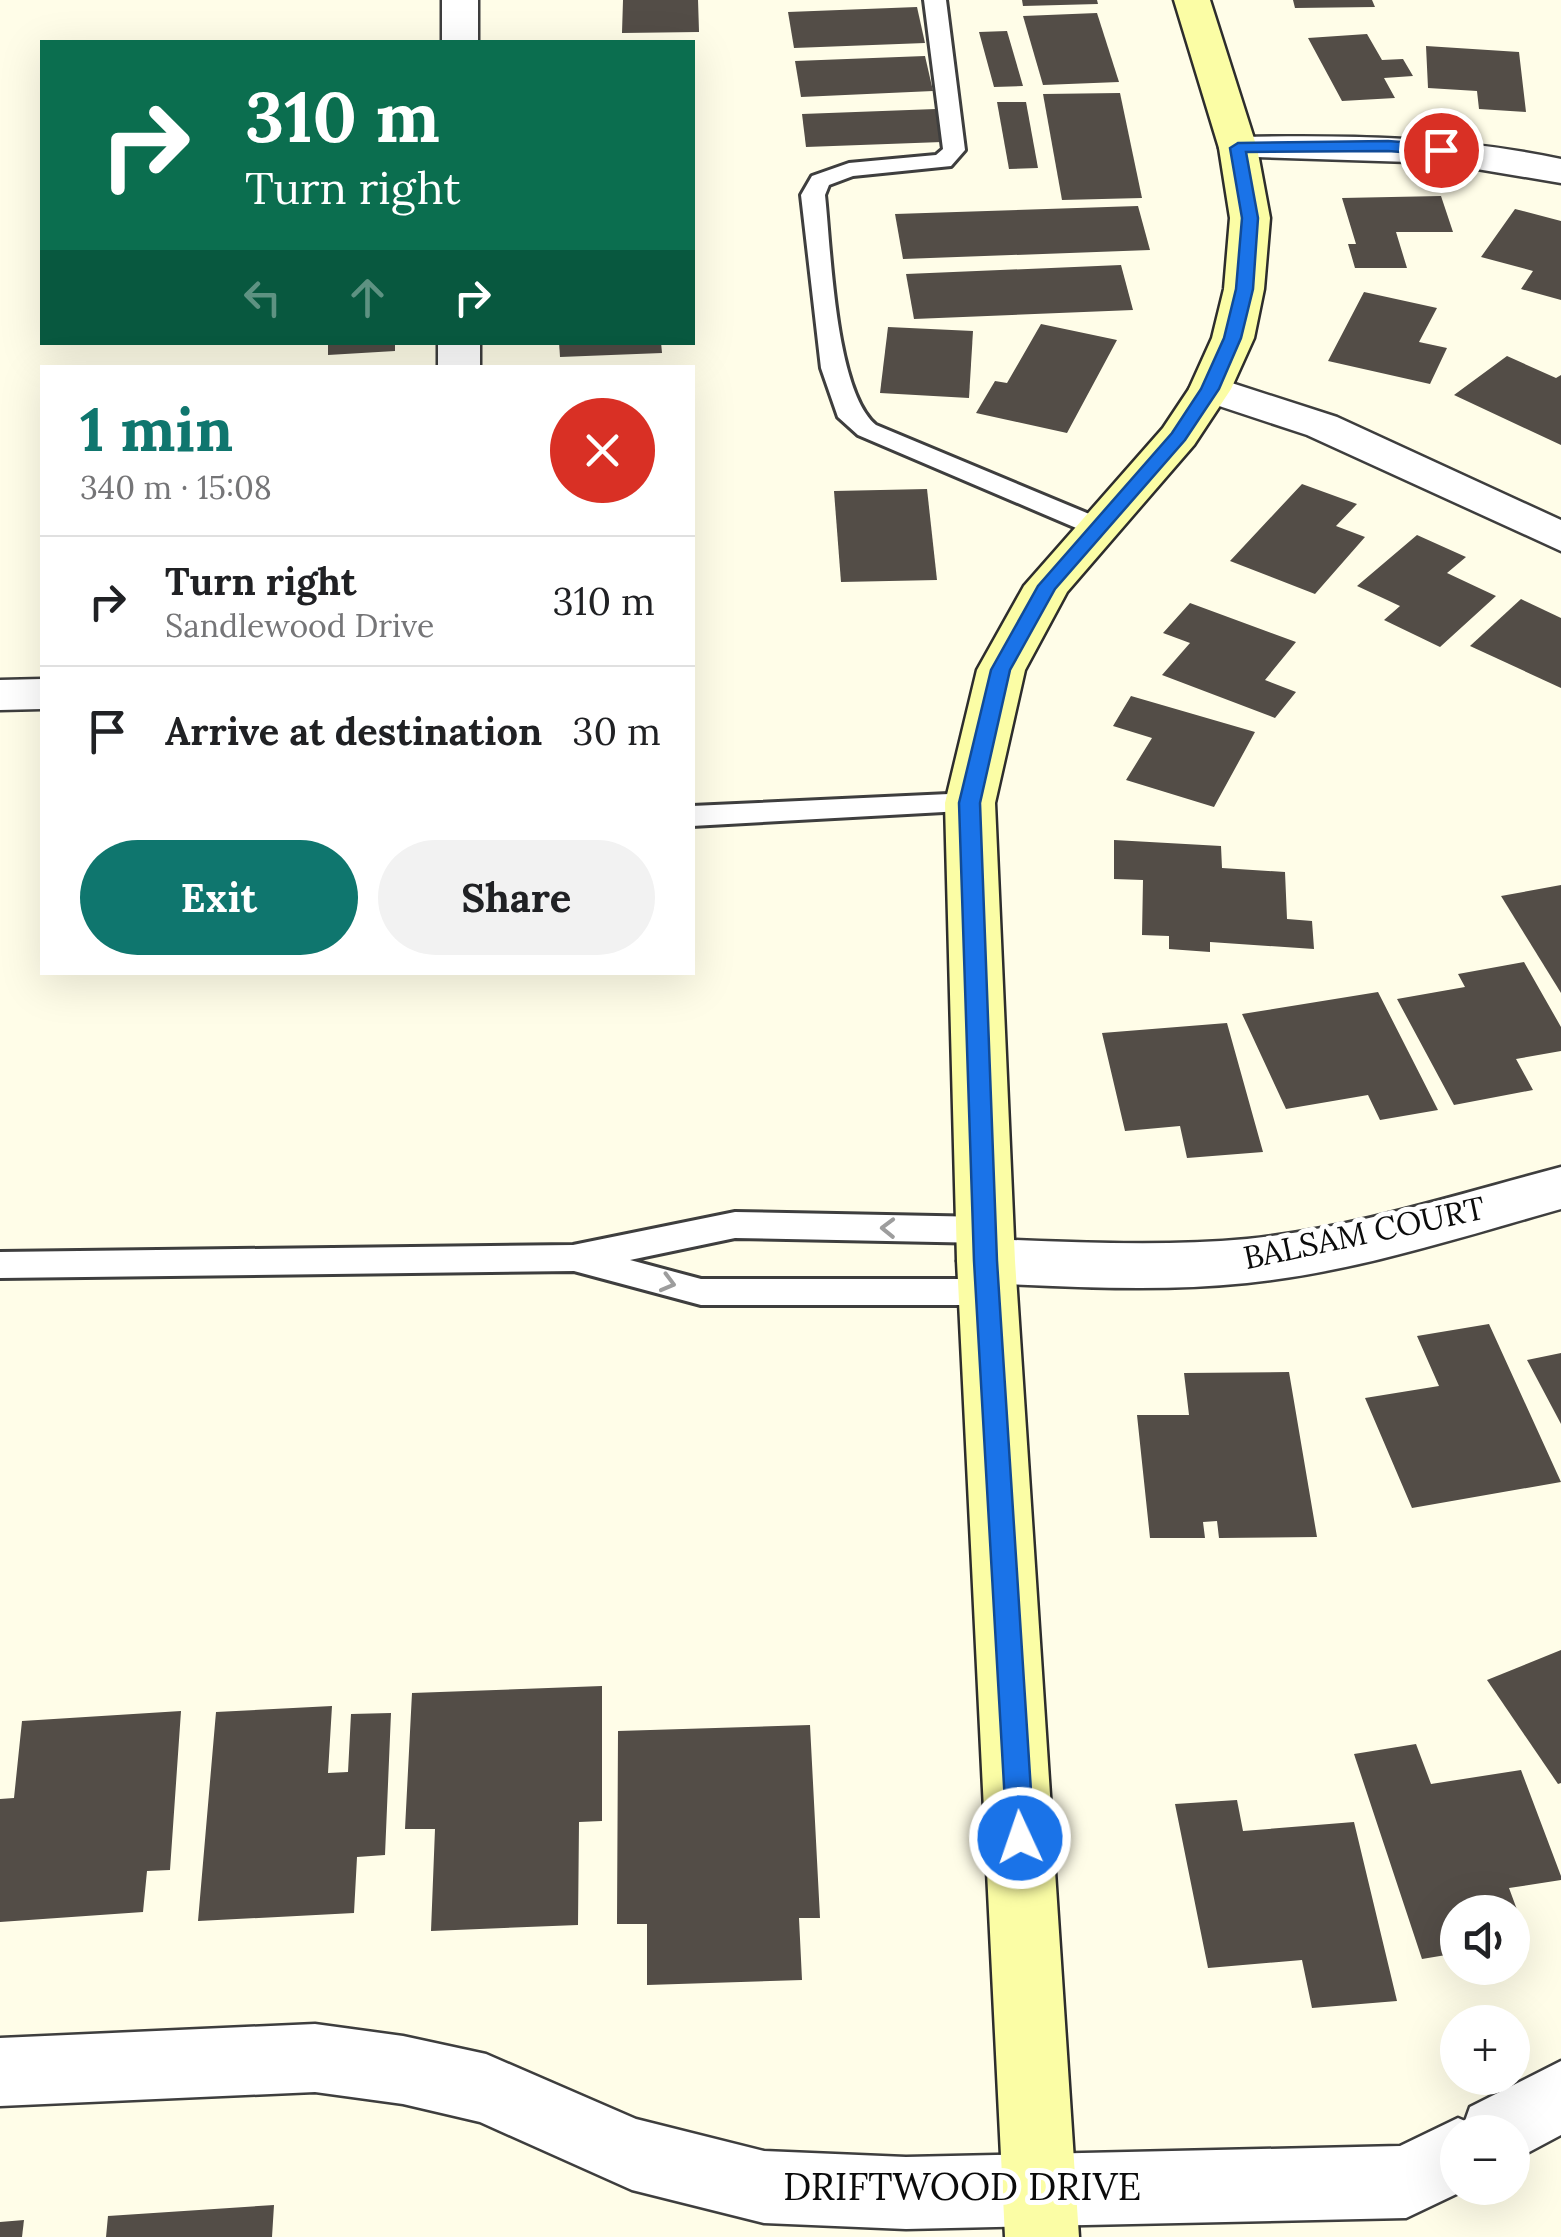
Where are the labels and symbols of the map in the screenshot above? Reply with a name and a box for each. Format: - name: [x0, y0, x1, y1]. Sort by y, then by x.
- pin: [1399, 108, 1484, 193]
- street label: BALSAM COURT: [1239, 1187, 1488, 1278]
- one-way arrow: [880, 1217, 896, 1239]
- one-way arrow: [659, 1271, 676, 1292]
- position arrow: [968, 1786, 1072, 1890]
- street label: DRIFTWOOD DRIVE: [783, 2162, 1141, 2210]

